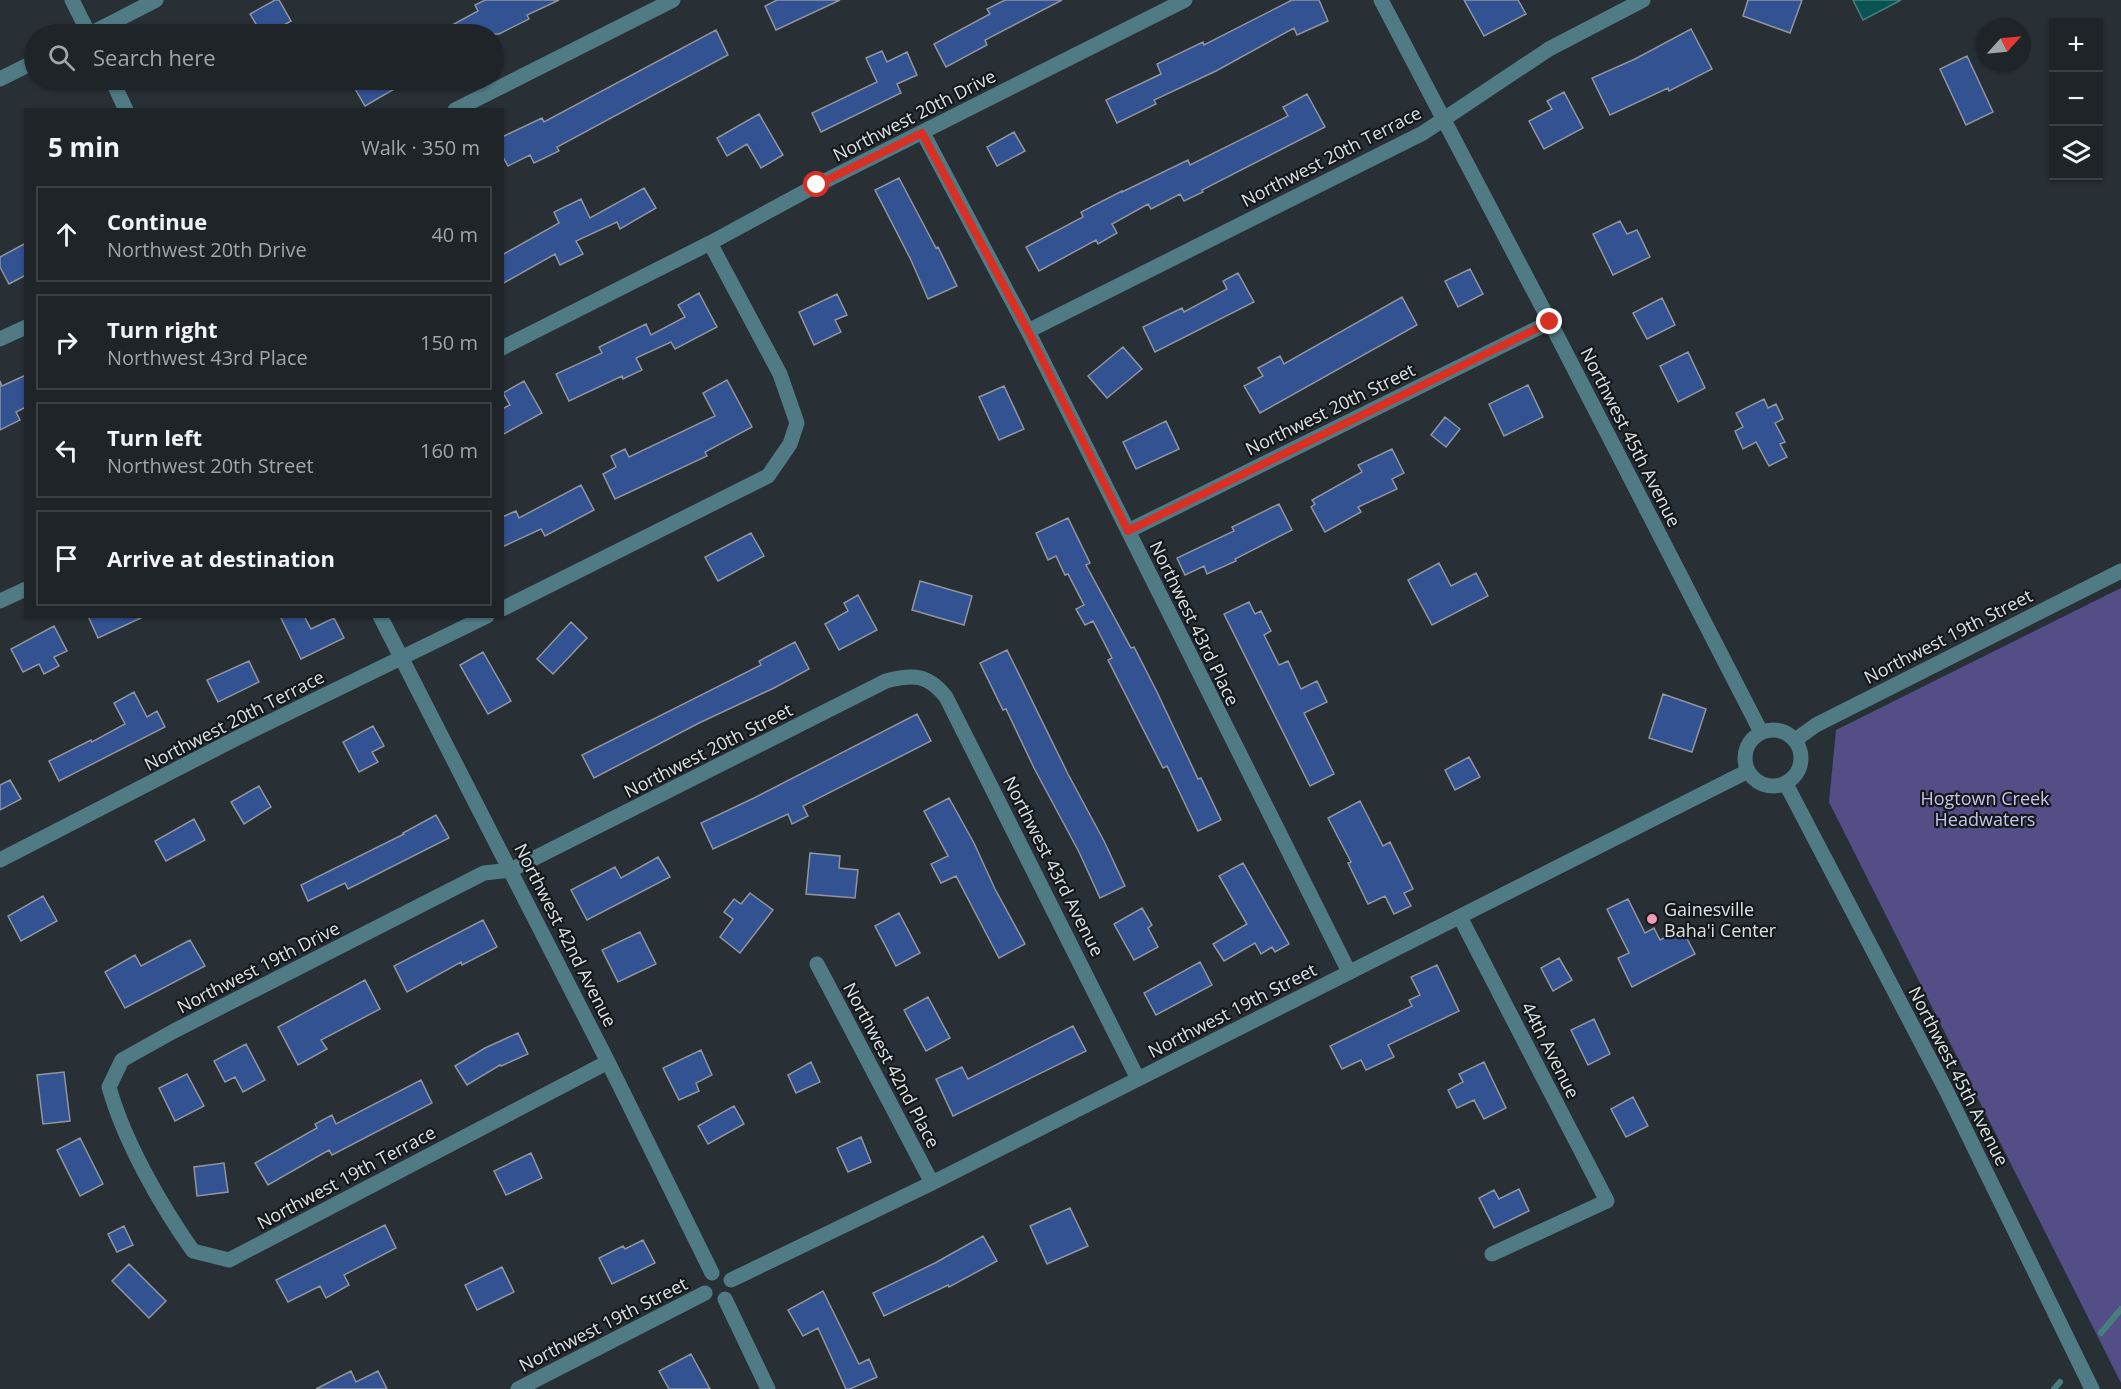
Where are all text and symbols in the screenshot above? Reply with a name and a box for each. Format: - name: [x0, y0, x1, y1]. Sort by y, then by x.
- north arrow: [1977, 18, 2031, 72]
- map controls: [2049, 18, 2103, 180]
- button: +: [2049, 18, 2103, 72]
- search box: [24, 24, 504, 90]
- icon: search: [45, 41, 78, 74]
- text: Search here: [93, 42, 216, 72]
- street label: Northwest 20th Drive: [828, 64, 1000, 166]
- button: −: [2049, 72, 2103, 126]
- street label: Northwest 20th Terrace: [1237, 100, 1425, 212]
- button: layers: [2049, 126, 2103, 180]
- text: 5 min: [48, 129, 120, 165]
- text: Walk · 350 m: [361, 134, 480, 161]
- route start: [803, 171, 829, 197]
- text: Continue: [107, 206, 207, 236]
- icon: ahead: [50, 218, 83, 251]
- text: 40 m: [431, 221, 478, 248]
- text: Northwest 20th Drive: [107, 236, 307, 263]
- route end: [1536, 308, 1562, 334]
- text: Turn right: [107, 314, 218, 344]
- icon: right: [50, 326, 83, 359]
- text: 150 m: [420, 329, 478, 356]
- street label: Northwest 45th Avenue: [1575, 343, 1687, 531]
- text: Northwest 43rd Place: [107, 344, 308, 371]
- street label: Northwest 20th Street: [1241, 357, 1419, 461]
- text: Turn left: [107, 422, 202, 452]
- icon: left: [50, 434, 83, 467]
- text: 160 m: [420, 437, 478, 464]
- text: Northwest 20th Street: [107, 452, 314, 479]
- street label: Northwest 43rd Place: [1145, 537, 1245, 709]
- icon: arrive: [50, 542, 83, 575]
- text: Arrive at destination: [107, 543, 335, 573]
- street label: Northwest 19th Street: [1860, 583, 2036, 689]
- street label: Northwest 20th Terrace: [140, 664, 328, 776]
- street label: Northwest 20th Street: [620, 697, 796, 803]
- street label: Northwest 43rd Avenue: [998, 772, 1110, 960]
- park label: Hogtown Creek Headwaters: [1920, 786, 2050, 831]
- street label: Northwest 42nd Avenue: [509, 839, 623, 1031]
- place label: Gainesville Baha'i Center: [1664, 897, 1777, 942]
- marker: Gainesville Baha'i Center: [1645, 912, 1659, 926]
- street label: Northwest 19th Drive: [172, 916, 344, 1018]
- street label: Northwest 19th Street: [1144, 957, 1320, 1063]
- street label: Northwest 42nd Place: [838, 978, 946, 1152]
- street label: Northwest 45th Avenue: [1903, 982, 2015, 1170]
- street label: 44th Avenue: [1516, 998, 1586, 1102]
- street label: Northwest 19th Terrace: [252, 1120, 440, 1234]
- street label: Northwest 19th Street: [515, 1271, 691, 1377]

